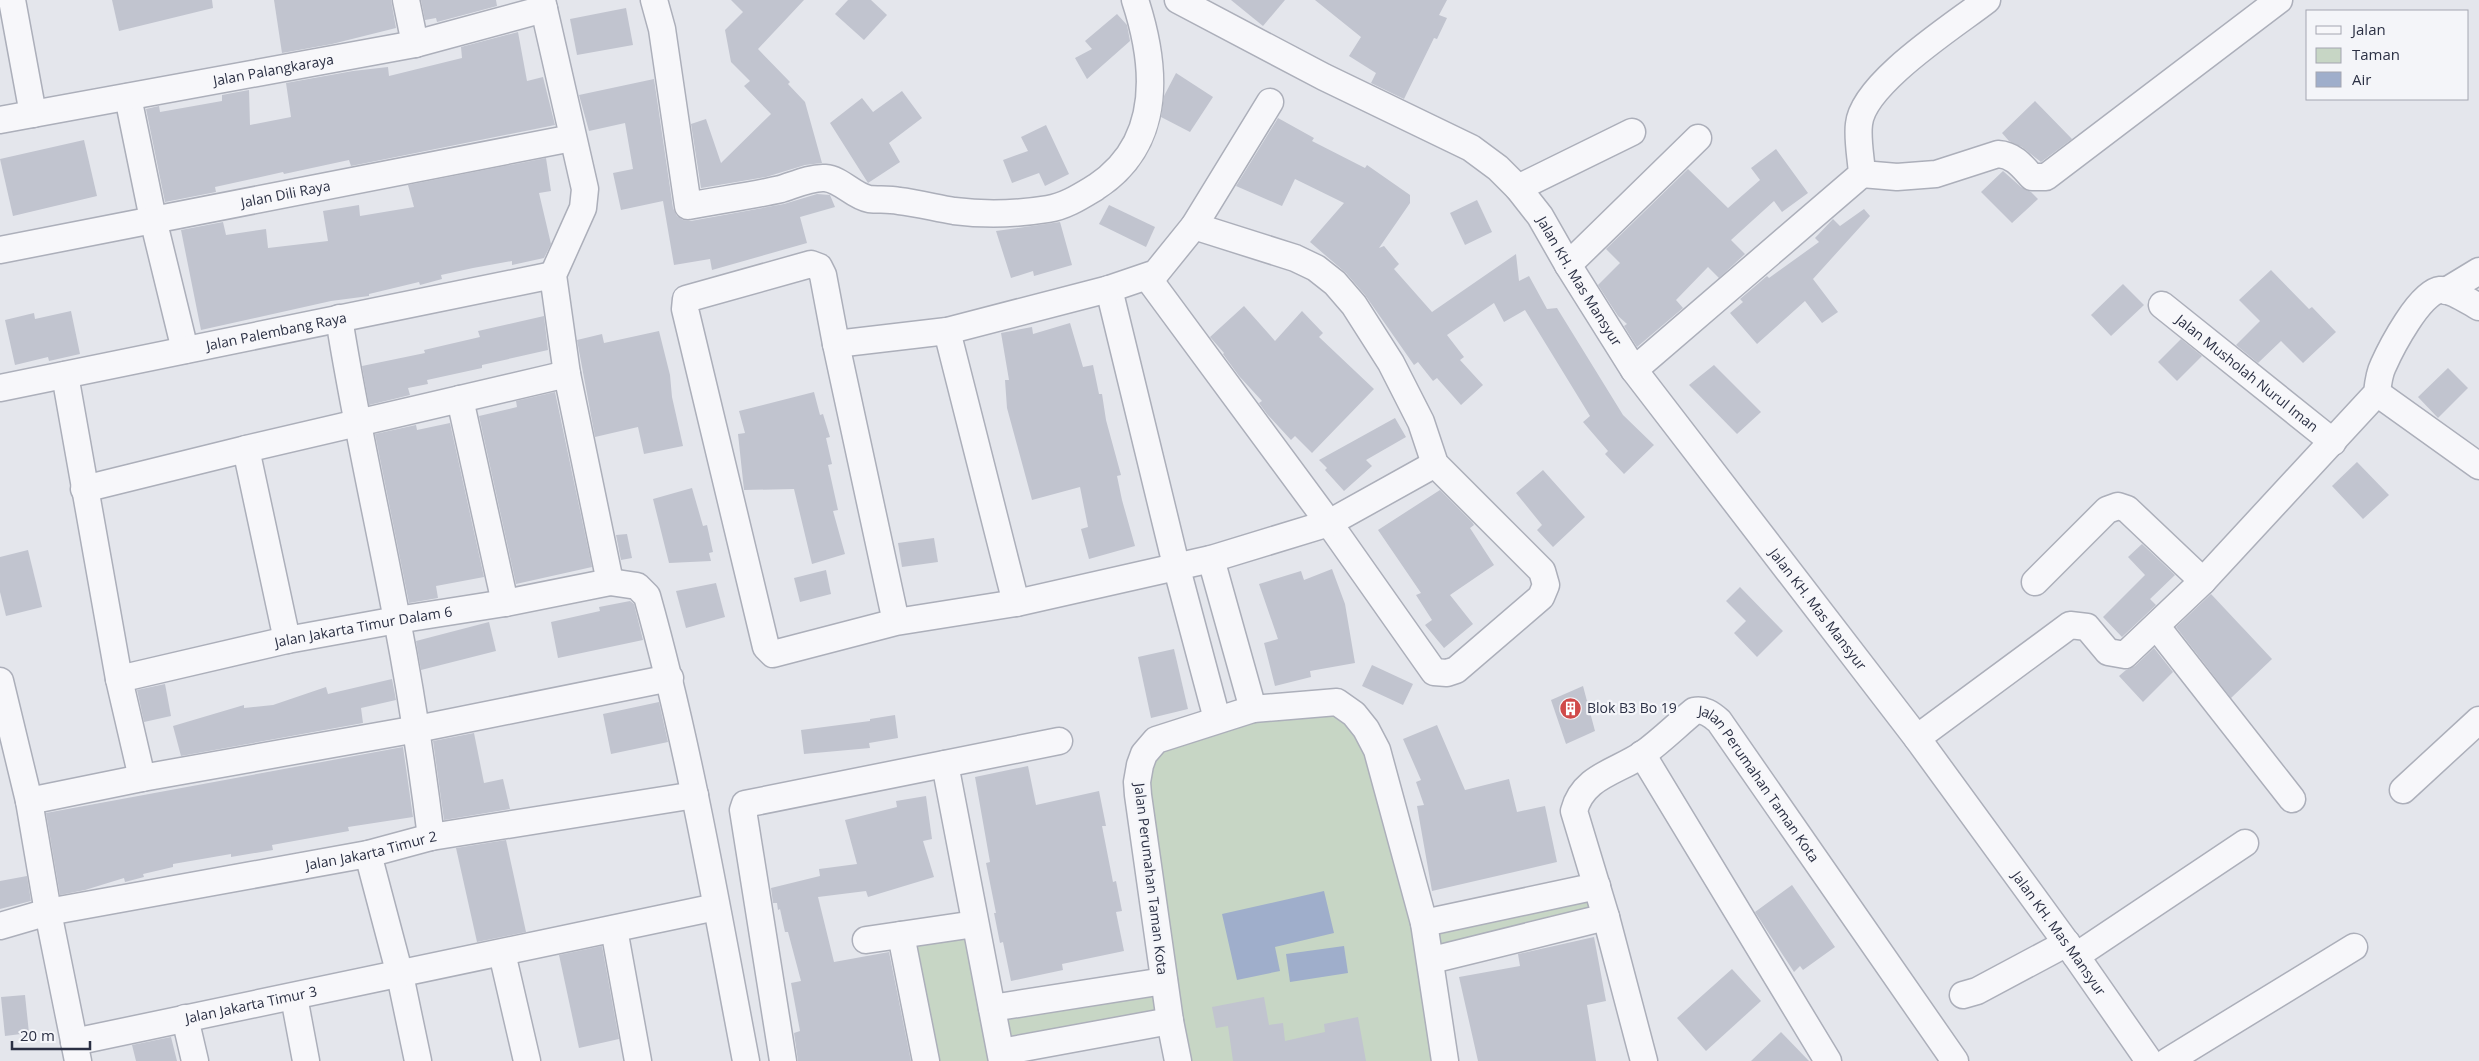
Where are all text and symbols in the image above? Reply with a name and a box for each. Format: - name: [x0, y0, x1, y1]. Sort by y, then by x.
- legend: [2306, 10, 2469, 100]
- text: Jalan: [2350, 19, 2386, 39]
- text: Taman: [2352, 44, 2400, 64]
- street label: Jalan Palangkaraya: [210, 49, 335, 90]
- text: Air: [2352, 69, 2371, 89]
- street label: Jalan Dili Raya: [237, 176, 332, 212]
- street label: Jalan KH. Mas Mansyur: [1532, 211, 1627, 350]
- street label: Jalan Palembang Raya: [202, 307, 348, 355]
- street label: Jalan Musholah Nurul Iman: [2171, 309, 2323, 436]
- street label: Jalan KH. Mas Mansyur: [1764, 542, 1871, 674]
- street label: Jalan Jakarta Timur Dalam 6: [271, 601, 453, 652]
- building icon: Blok B3 Bo 19: [1559, 696, 1583, 720]
- place label: Blok B3 Bo 19: [1587, 698, 1677, 717]
- street label: Jalan Perumahan Taman Kota: [1696, 700, 1824, 866]
- street label: Jalan Perumahan Taman Kota: [1130, 780, 1173, 976]
- street label: Jalan Jakarta Timur 2: [302, 826, 438, 875]
- street label: Jalan KH. Mas Mansyur: [2007, 865, 2111, 999]
- street label: Jalan Jakarta Timur 3: [181, 981, 319, 1028]
- scale bar: [12, 1018, 90, 1050]
- text: 20 m: [20, 1025, 55, 1045]

